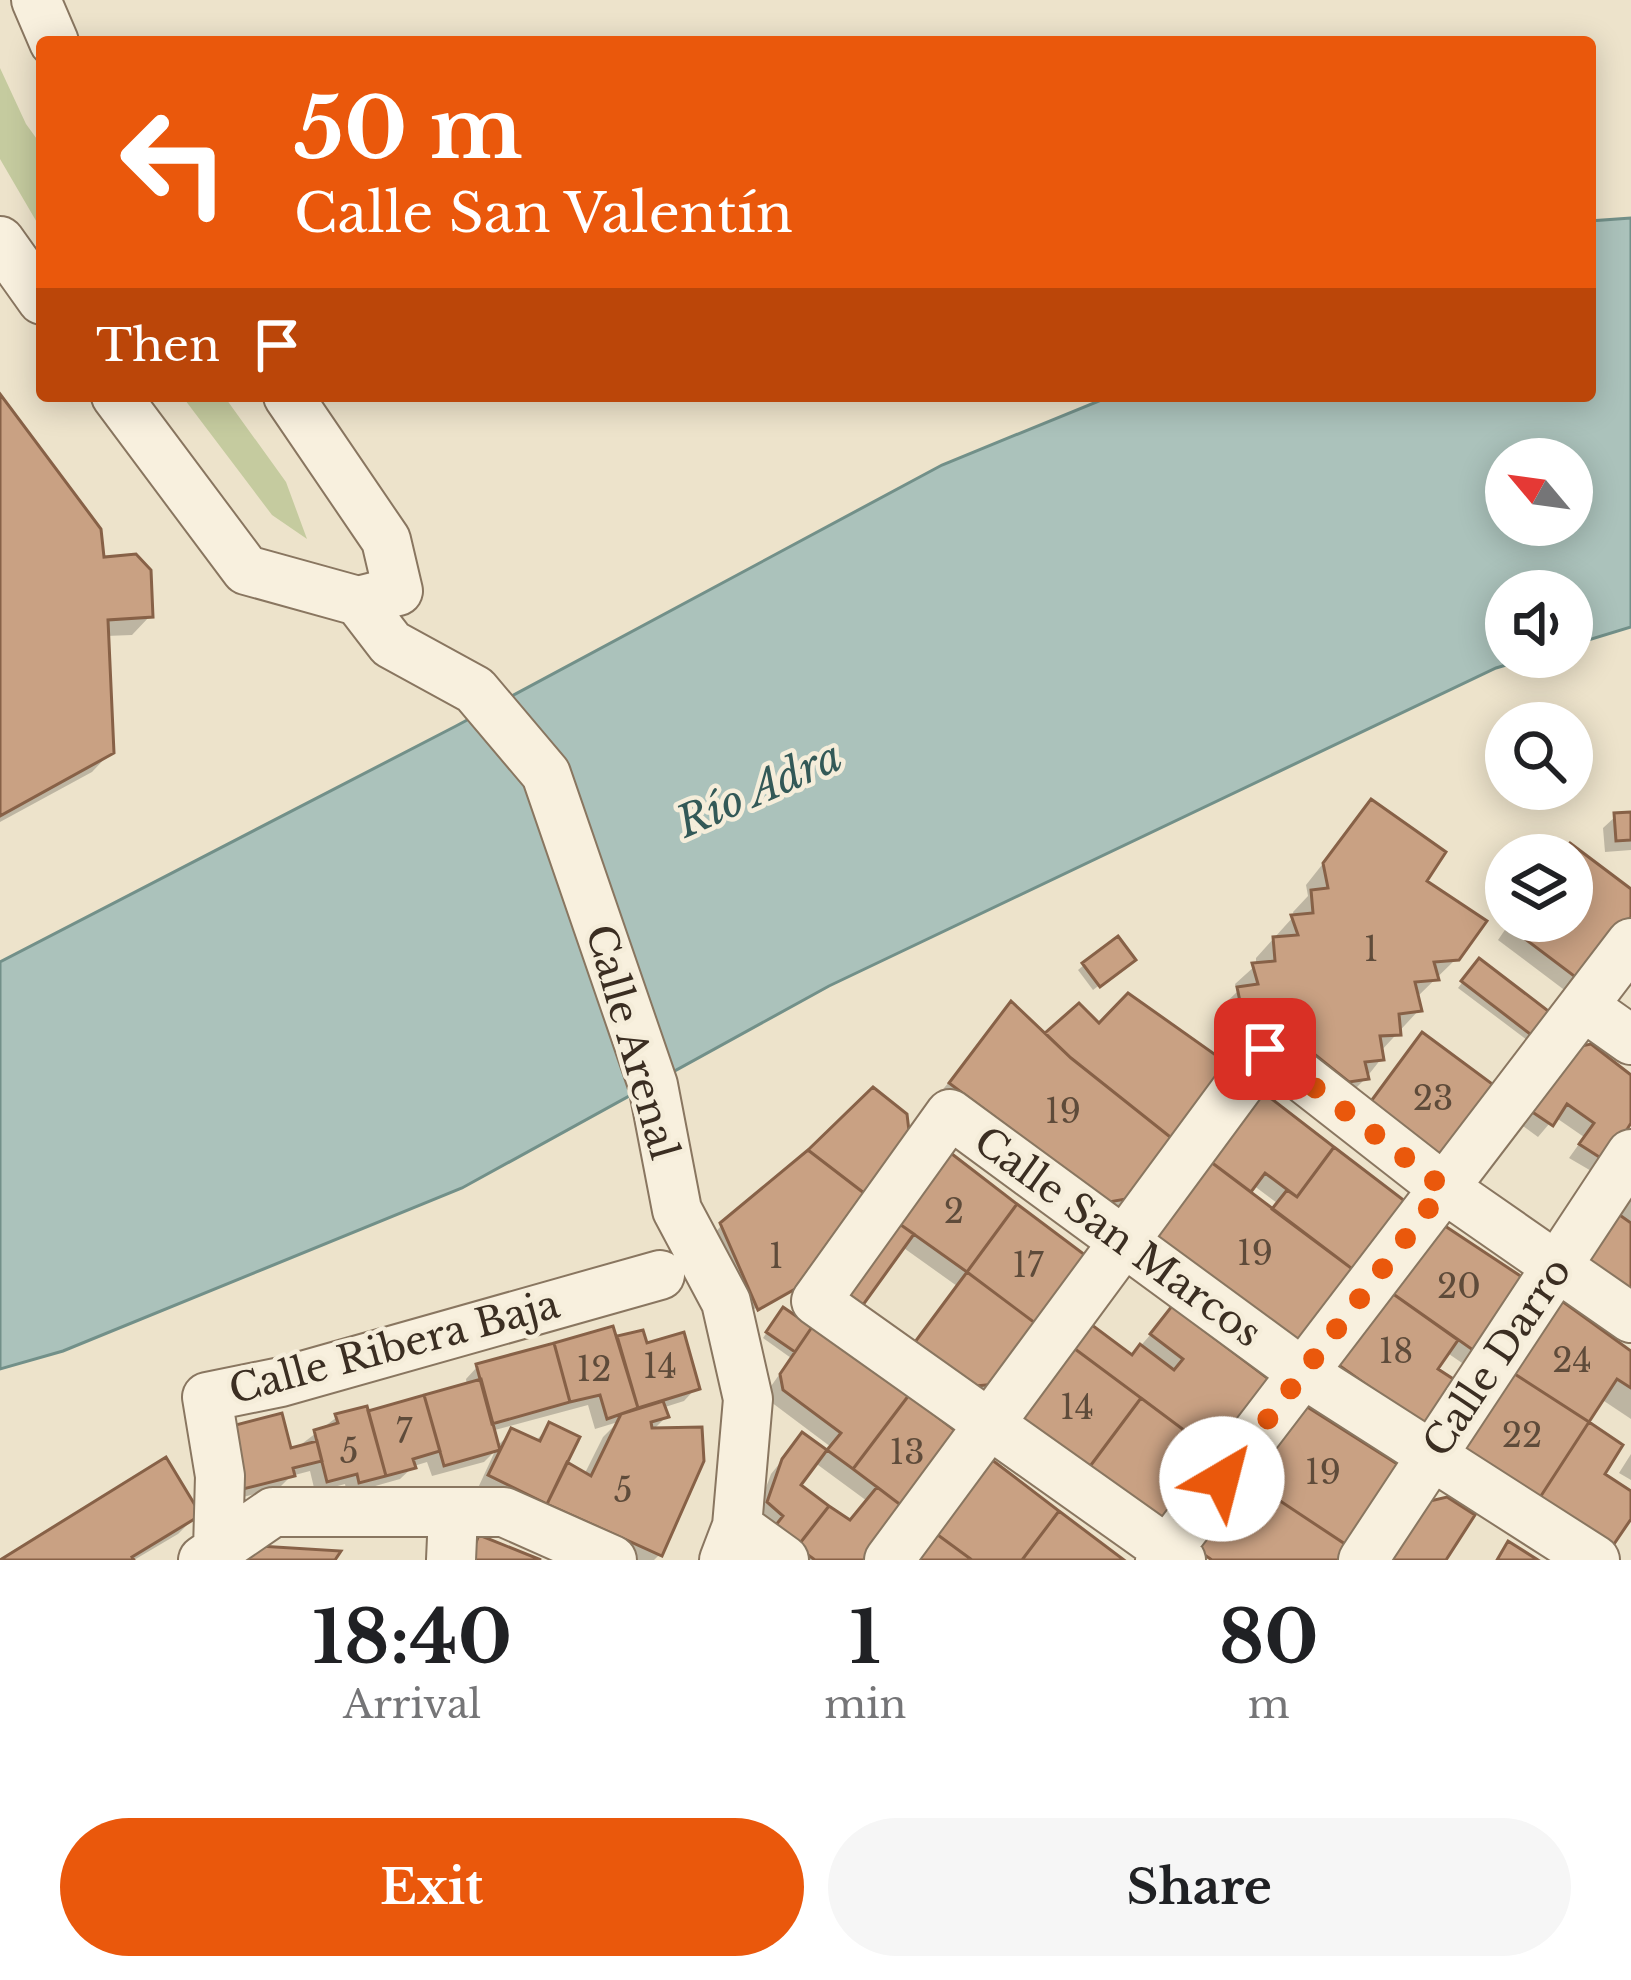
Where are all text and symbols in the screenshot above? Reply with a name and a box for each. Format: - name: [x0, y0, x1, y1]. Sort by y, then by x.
- text: 50 m: [294, 77, 523, 181]
- icon: left: [96, 84, 252, 240]
- text: Calle San Valentín: [294, 180, 793, 247]
- icon: arrive: [244, 312, 310, 378]
- text: Then: [96, 317, 220, 373]
- north arrow: [1485, 438, 1593, 546]
- map controls: [1485, 438, 1593, 942]
- button: sound: [1485, 570, 1593, 678]
- button: search: [1485, 702, 1593, 810]
- water label: Río Adra: [667, 730, 850, 849]
- button: layers: [1485, 834, 1593, 942]
- street label: Calle Arenal: [575, 919, 689, 1165]
- house number: 1: [1364, 929, 1378, 970]
- pin: [1214, 998, 1316, 1100]
- icon: arrive: [1232, 1016, 1298, 1082]
- house number: 23: [1413, 1078, 1453, 1119]
- house number: 19: [1045, 1091, 1081, 1132]
- street label: Calle San Marcos: [965, 1116, 1271, 1358]
- house number: 2: [944, 1191, 964, 1232]
- house number: 19: [1237, 1233, 1273, 1274]
- house number: 1: [769, 1236, 783, 1277]
- house number: 17: [1012, 1245, 1044, 1286]
- street label: Calle Darro: [1412, 1248, 1582, 1466]
- house number: 20: [1437, 1266, 1481, 1307]
- street label: Calle Ribera Baja: [224, 1279, 565, 1415]
- house number: 18: [1379, 1331, 1413, 1372]
- house number: 24: [1552, 1340, 1592, 1381]
- house number: 14: [643, 1346, 677, 1387]
- house number: 12: [576, 1349, 612, 1390]
- house number: 14: [1060, 1387, 1094, 1428]
- house number: 7: [396, 1411, 413, 1452]
- house number: 22: [1502, 1415, 1542, 1456]
- position arrow: [1159, 1416, 1285, 1542]
- house number: 5: [340, 1431, 358, 1472]
- house number: 13: [889, 1432, 925, 1473]
- house number: 19: [1305, 1452, 1341, 1493]
- house number: 5: [614, 1470, 632, 1511]
- text: 18:40: [312, 1593, 512, 1682]
- text: 1: [850, 1593, 881, 1682]
- text: 80: [1219, 1593, 1319, 1682]
- text: Arrival: [343, 1680, 481, 1729]
- text: min: [824, 1680, 906, 1729]
- text: m: [1248, 1680, 1290, 1729]
- button: Exit: [60, 1818, 804, 1956]
- button: Share: [828, 1818, 1571, 1956]

